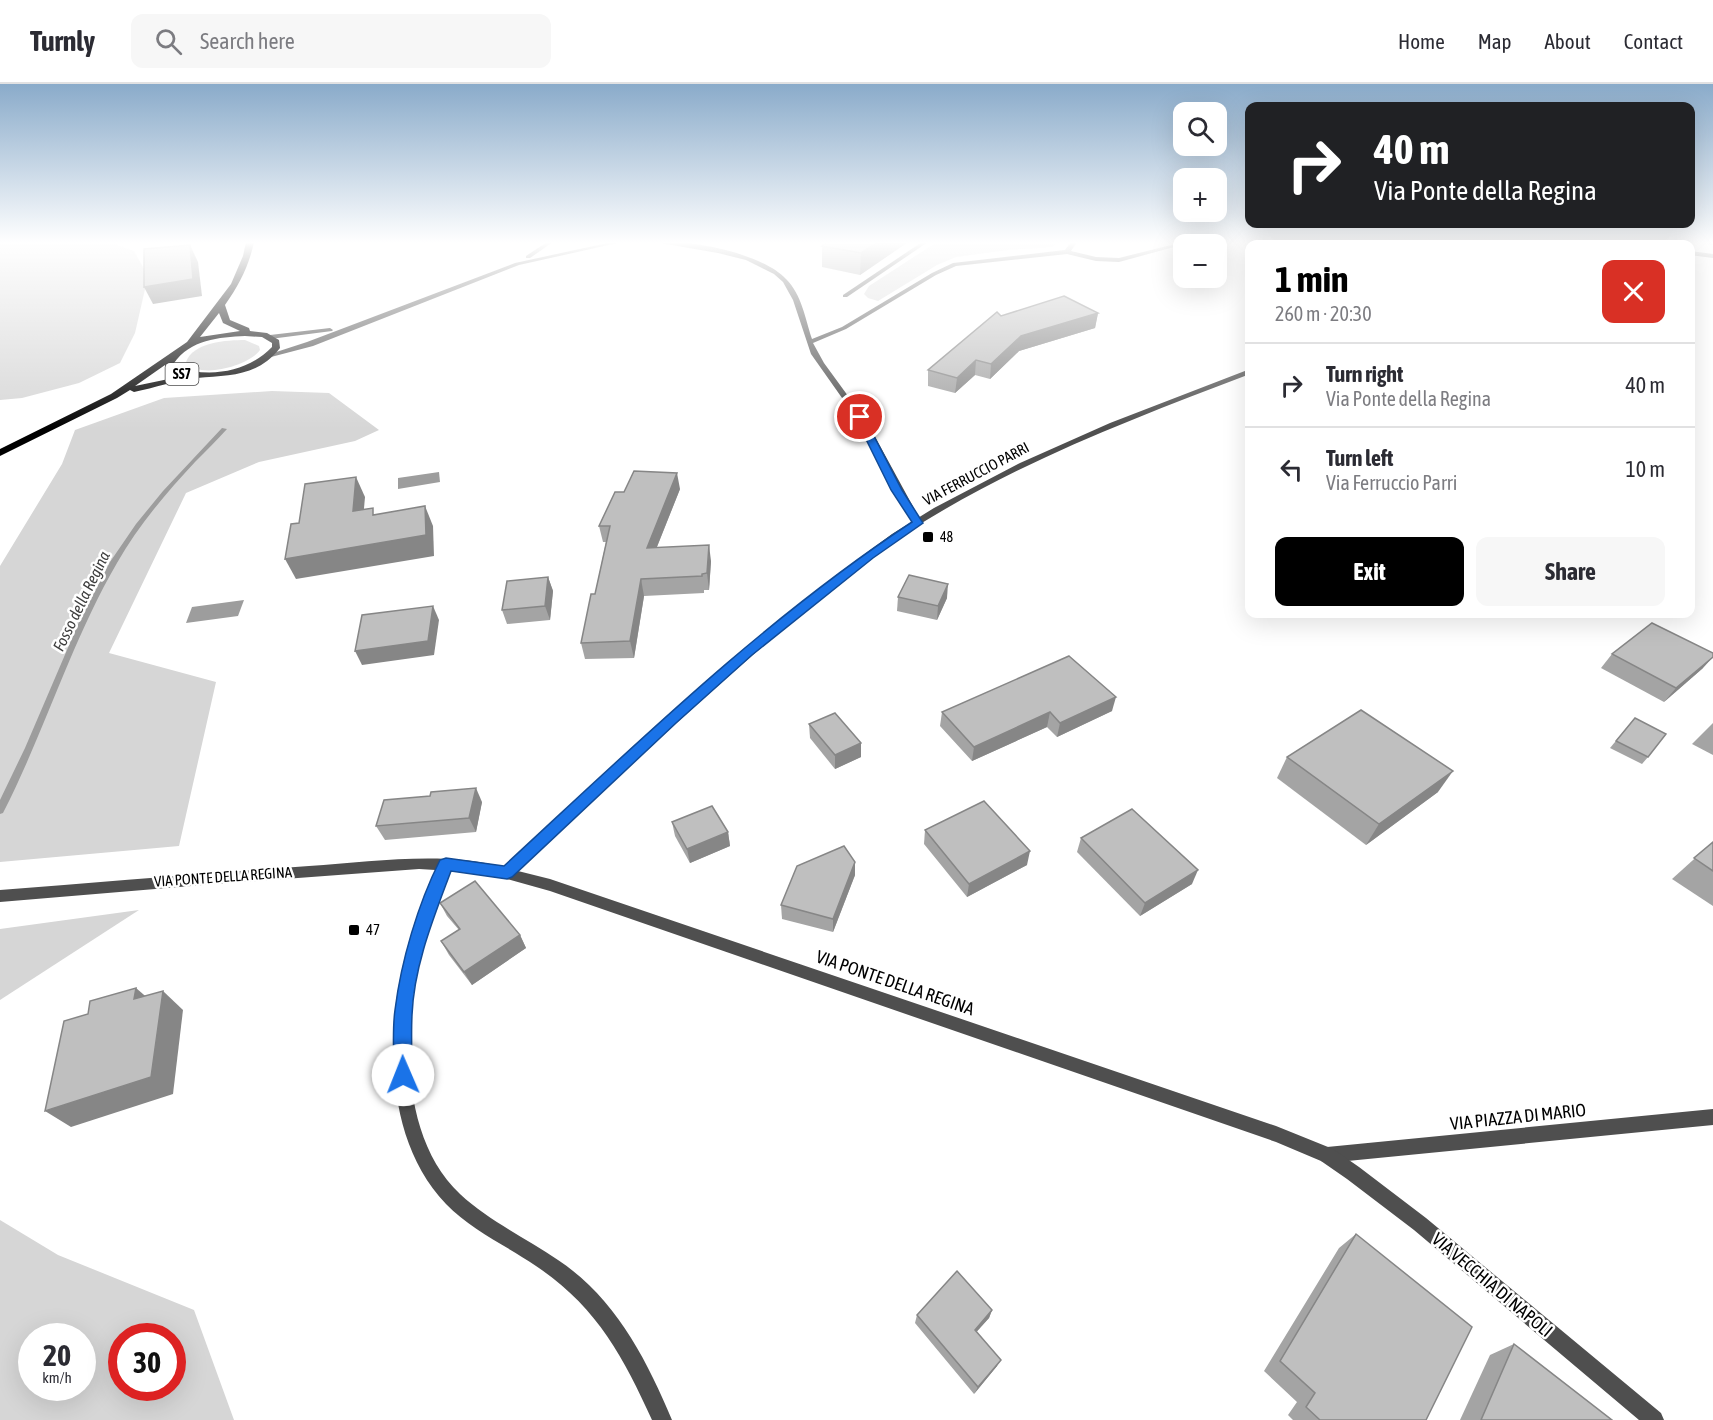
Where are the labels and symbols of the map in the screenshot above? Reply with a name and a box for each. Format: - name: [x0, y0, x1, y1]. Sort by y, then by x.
- road number: SS7: [166, 363, 198, 385]
- pin: [834, 391, 885, 442]
- street label: VIA FERRUCCIO PARRI: [920, 438, 1032, 509]
- place label: 48: [940, 529, 954, 545]
- marker: 48: [921, 530, 935, 544]
- water label: Fosso della Regina: [49, 548, 114, 654]
- street label: VIA PONTE DELLA REGINA: [153, 863, 293, 890]
- place label: 47: [366, 921, 380, 938]
- marker: 47: [347, 923, 361, 937]
- street label: VIA PONTE DELLA REGINA: [813, 946, 977, 1020]
- position arrow: [371, 1043, 435, 1107]
- street label: VIA PIAZZA DI MARIO: [1449, 1099, 1587, 1134]
- street label: VIA VECCHIA DI NAPOLI: [1428, 1228, 1557, 1341]
- speed limit sign: 30: [108, 1323, 186, 1401]

